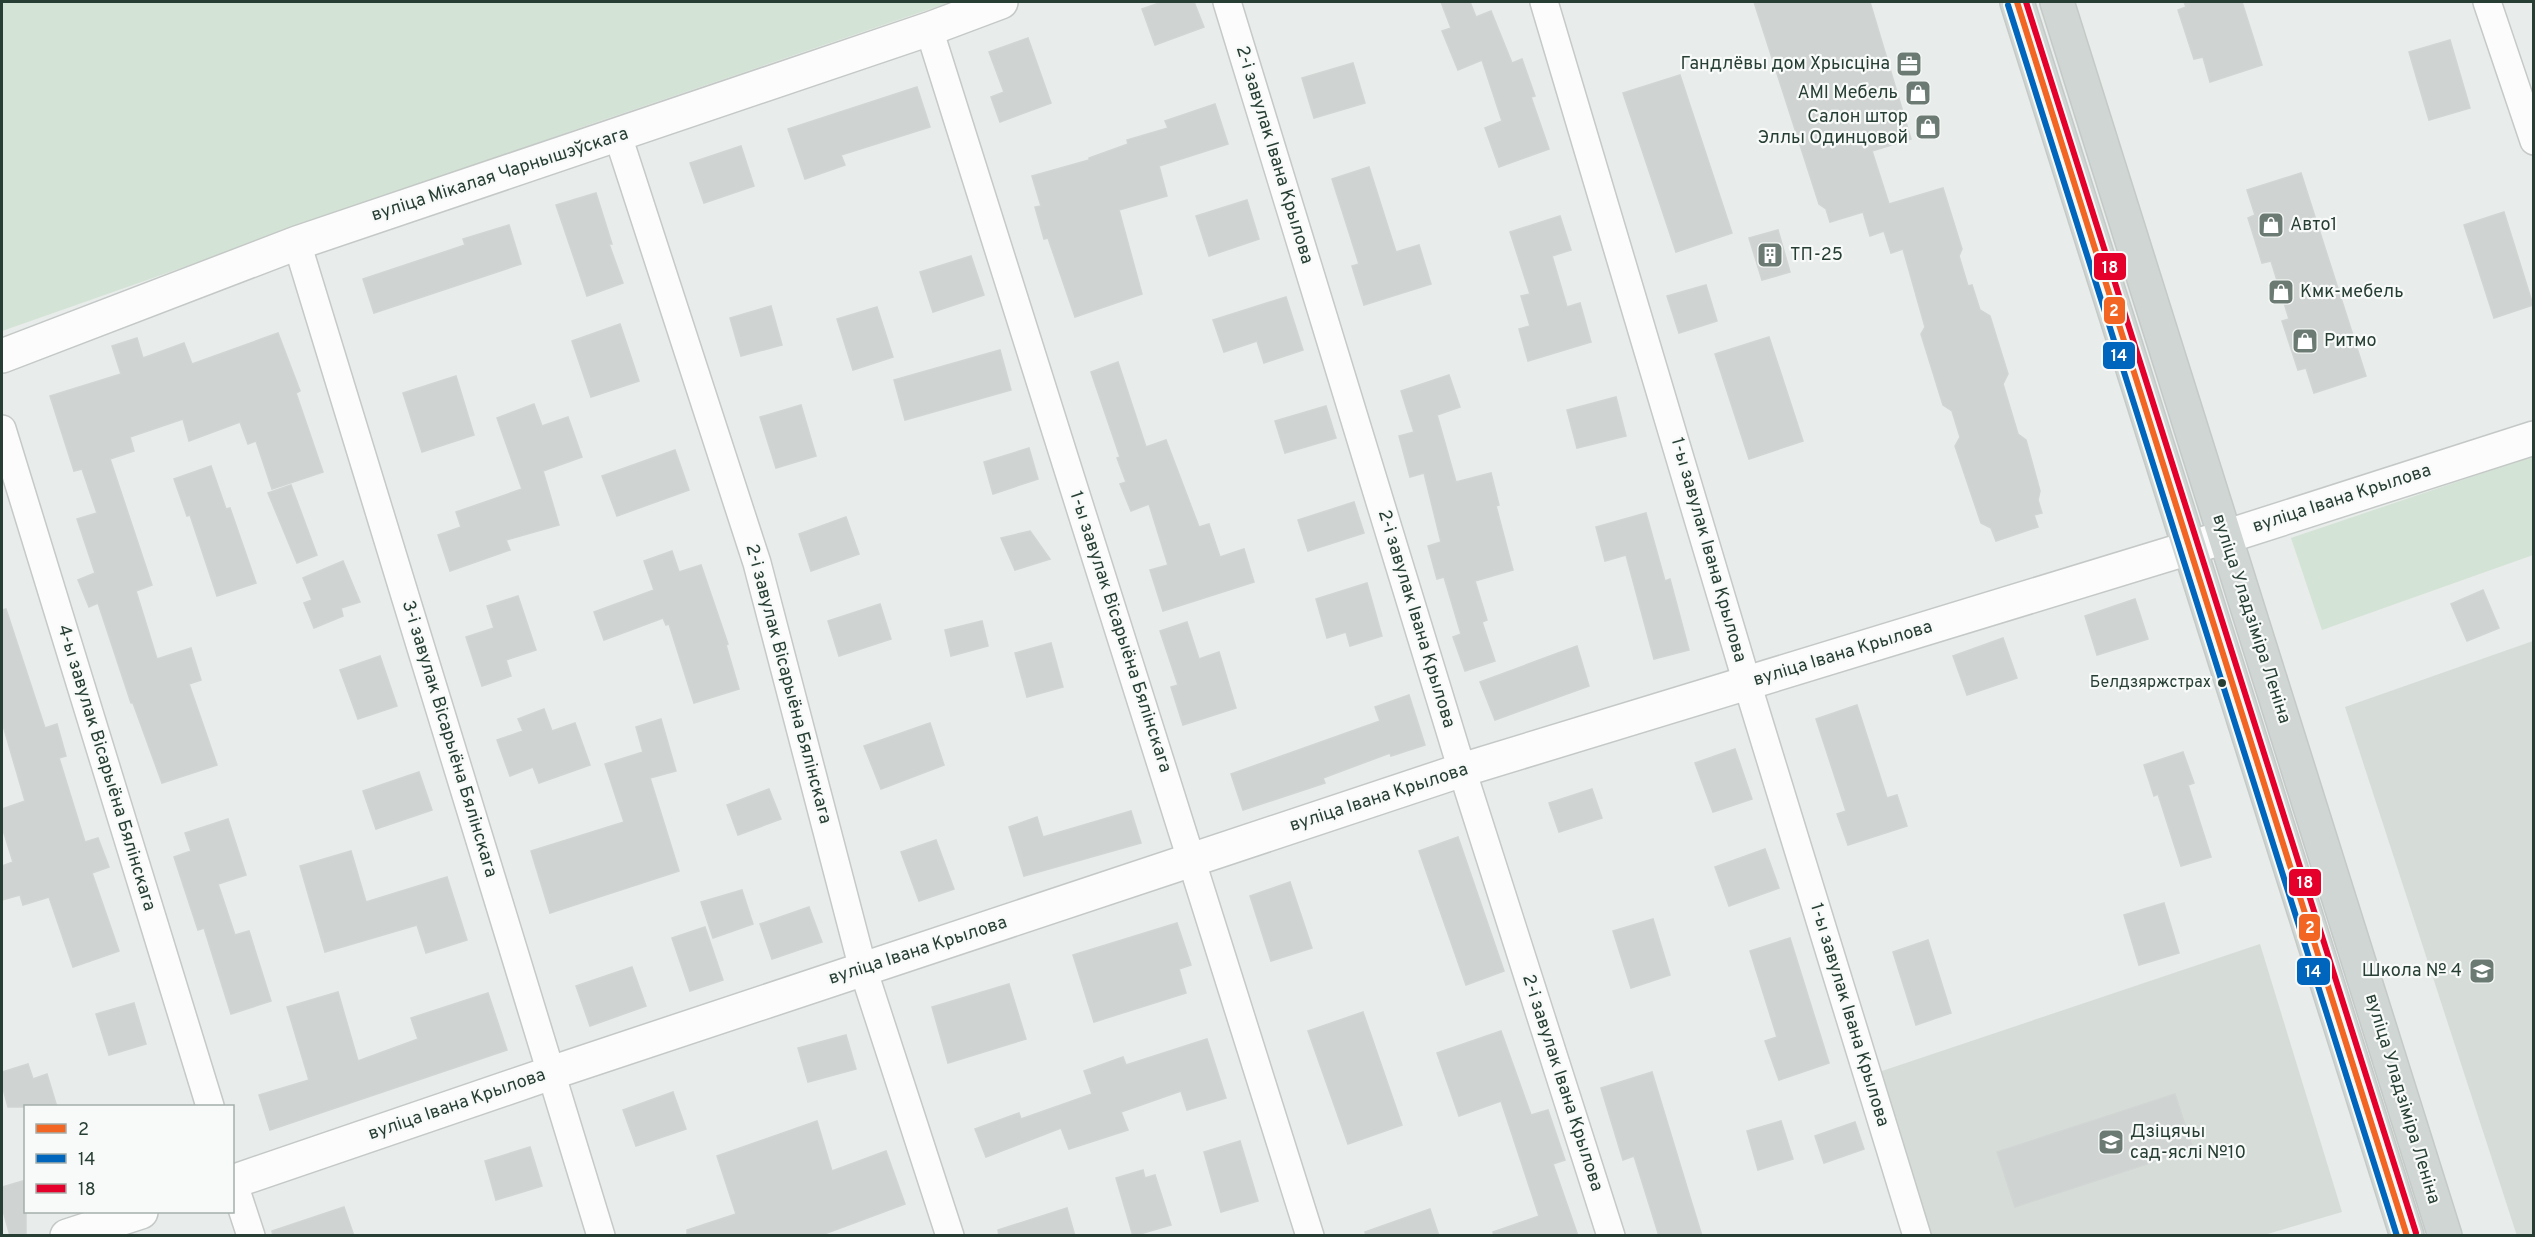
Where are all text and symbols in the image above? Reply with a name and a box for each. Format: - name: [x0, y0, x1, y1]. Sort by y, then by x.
- street label: 2-і завулак Івана Крылова: [1230, 43, 1318, 267]
- office icon: Гандлёвы дом Хрысціна: [1894, 49, 1924, 79]
- place label: Гандлёвы дом Хрысціна: [1680, 53, 1890, 76]
- shop icon: AMI Мебель: [1903, 78, 1933, 108]
- place label: AMI Мебель: [1798, 82, 1898, 105]
- place label: Салон штор Эллы Одинцовой: [1758, 106, 1908, 150]
- shop icon: Салон штор Эллы Одинцовой: [1913, 112, 1943, 142]
- street label: вуліца Мікалая Чарнышэўскага: [369, 123, 631, 227]
- shop icon: Авто1: [2256, 210, 2286, 240]
- place label: Авто1: [2290, 214, 2337, 237]
- building icon: ТП-25: [1755, 240, 1785, 270]
- place label: ТП-25: [1790, 244, 1843, 267]
- line badge: 18: [2093, 252, 2127, 281]
- text: 18: [2102, 259, 2118, 279]
- shop icon: Кмк-мебель: [2266, 277, 2296, 307]
- place label: Кмк-мебель: [2300, 281, 2404, 304]
- line badge: 2: [2103, 296, 2126, 325]
- text: 2: [2109, 302, 2119, 322]
- shop icon: Ритмо: [2290, 326, 2320, 356]
- place label: Ритмо: [2324, 330, 2377, 353]
- line badge: 14: [2102, 341, 2136, 370]
- text: 14: [2111, 347, 2127, 367]
- street label: 1-ы завулак Івана Крылова: [1665, 435, 1751, 665]
- street label: вуліца Івана Крылова: [2250, 459, 2434, 539]
- street label: 1-ы завулак Вісарыёна Бялінскага: [1064, 488, 1176, 776]
- street label: 2-і завулак Івана Крылова: [1372, 507, 1460, 731]
- street label: вуліца Уладзіміра Леніна: [2206, 511, 2296, 727]
- street label: 2-і завулак Вісарыёна Бялінскага: [740, 542, 836, 826]
- street label: 3-і завулак Вісарыёна Бялінскага: [396, 598, 502, 880]
- street label: вуліца Івана Крылова: [1751, 616, 1935, 692]
- street label: 4-ы завулак Вісарыёна Бялінскага: [51, 622, 161, 914]
- place label: Белдзяржстрах: [2090, 673, 2211, 693]
- marker: Белдзяржстрах: [2216, 677, 2228, 689]
- street label: вуліца Івана Крылова: [1287, 758, 1471, 838]
- line badge: 18: [2288, 868, 2322, 897]
- text: 18: [2297, 874, 2313, 894]
- street label: 1-ы завулак Івана Крылова: [1804, 900, 1894, 1130]
- street label: вуліца Івана Крылова: [826, 911, 1010, 991]
- line badge: 2: [2298, 913, 2321, 942]
- text: 2: [2305, 919, 2315, 939]
- school or university icon: Школа № 4: [2467, 956, 2497, 986]
- line badge: 14: [2296, 957, 2331, 986]
- place label: Школа № 4: [2362, 960, 2462, 983]
- text: 14: [2305, 963, 2321, 983]
- street label: 2-і завулак Івана Крылова: [1516, 971, 1608, 1195]
- street label: вуліца Уладзіміра Леніна: [2359, 991, 2445, 1207]
- street label: вуліца Івана Крылова: [365, 1064, 549, 1146]
- legend: [24, 1105, 234, 1213]
- text: 2: [78, 1119, 89, 1142]
- place label: Дзіцячы сад-яслі №10: [2130, 1121, 2246, 1165]
- school or university icon: Дзіцячы сад-яслі №10: [2096, 1127, 2126, 1157]
- text: 14: [78, 1149, 96, 1172]
- text: 18: [78, 1179, 96, 1202]

